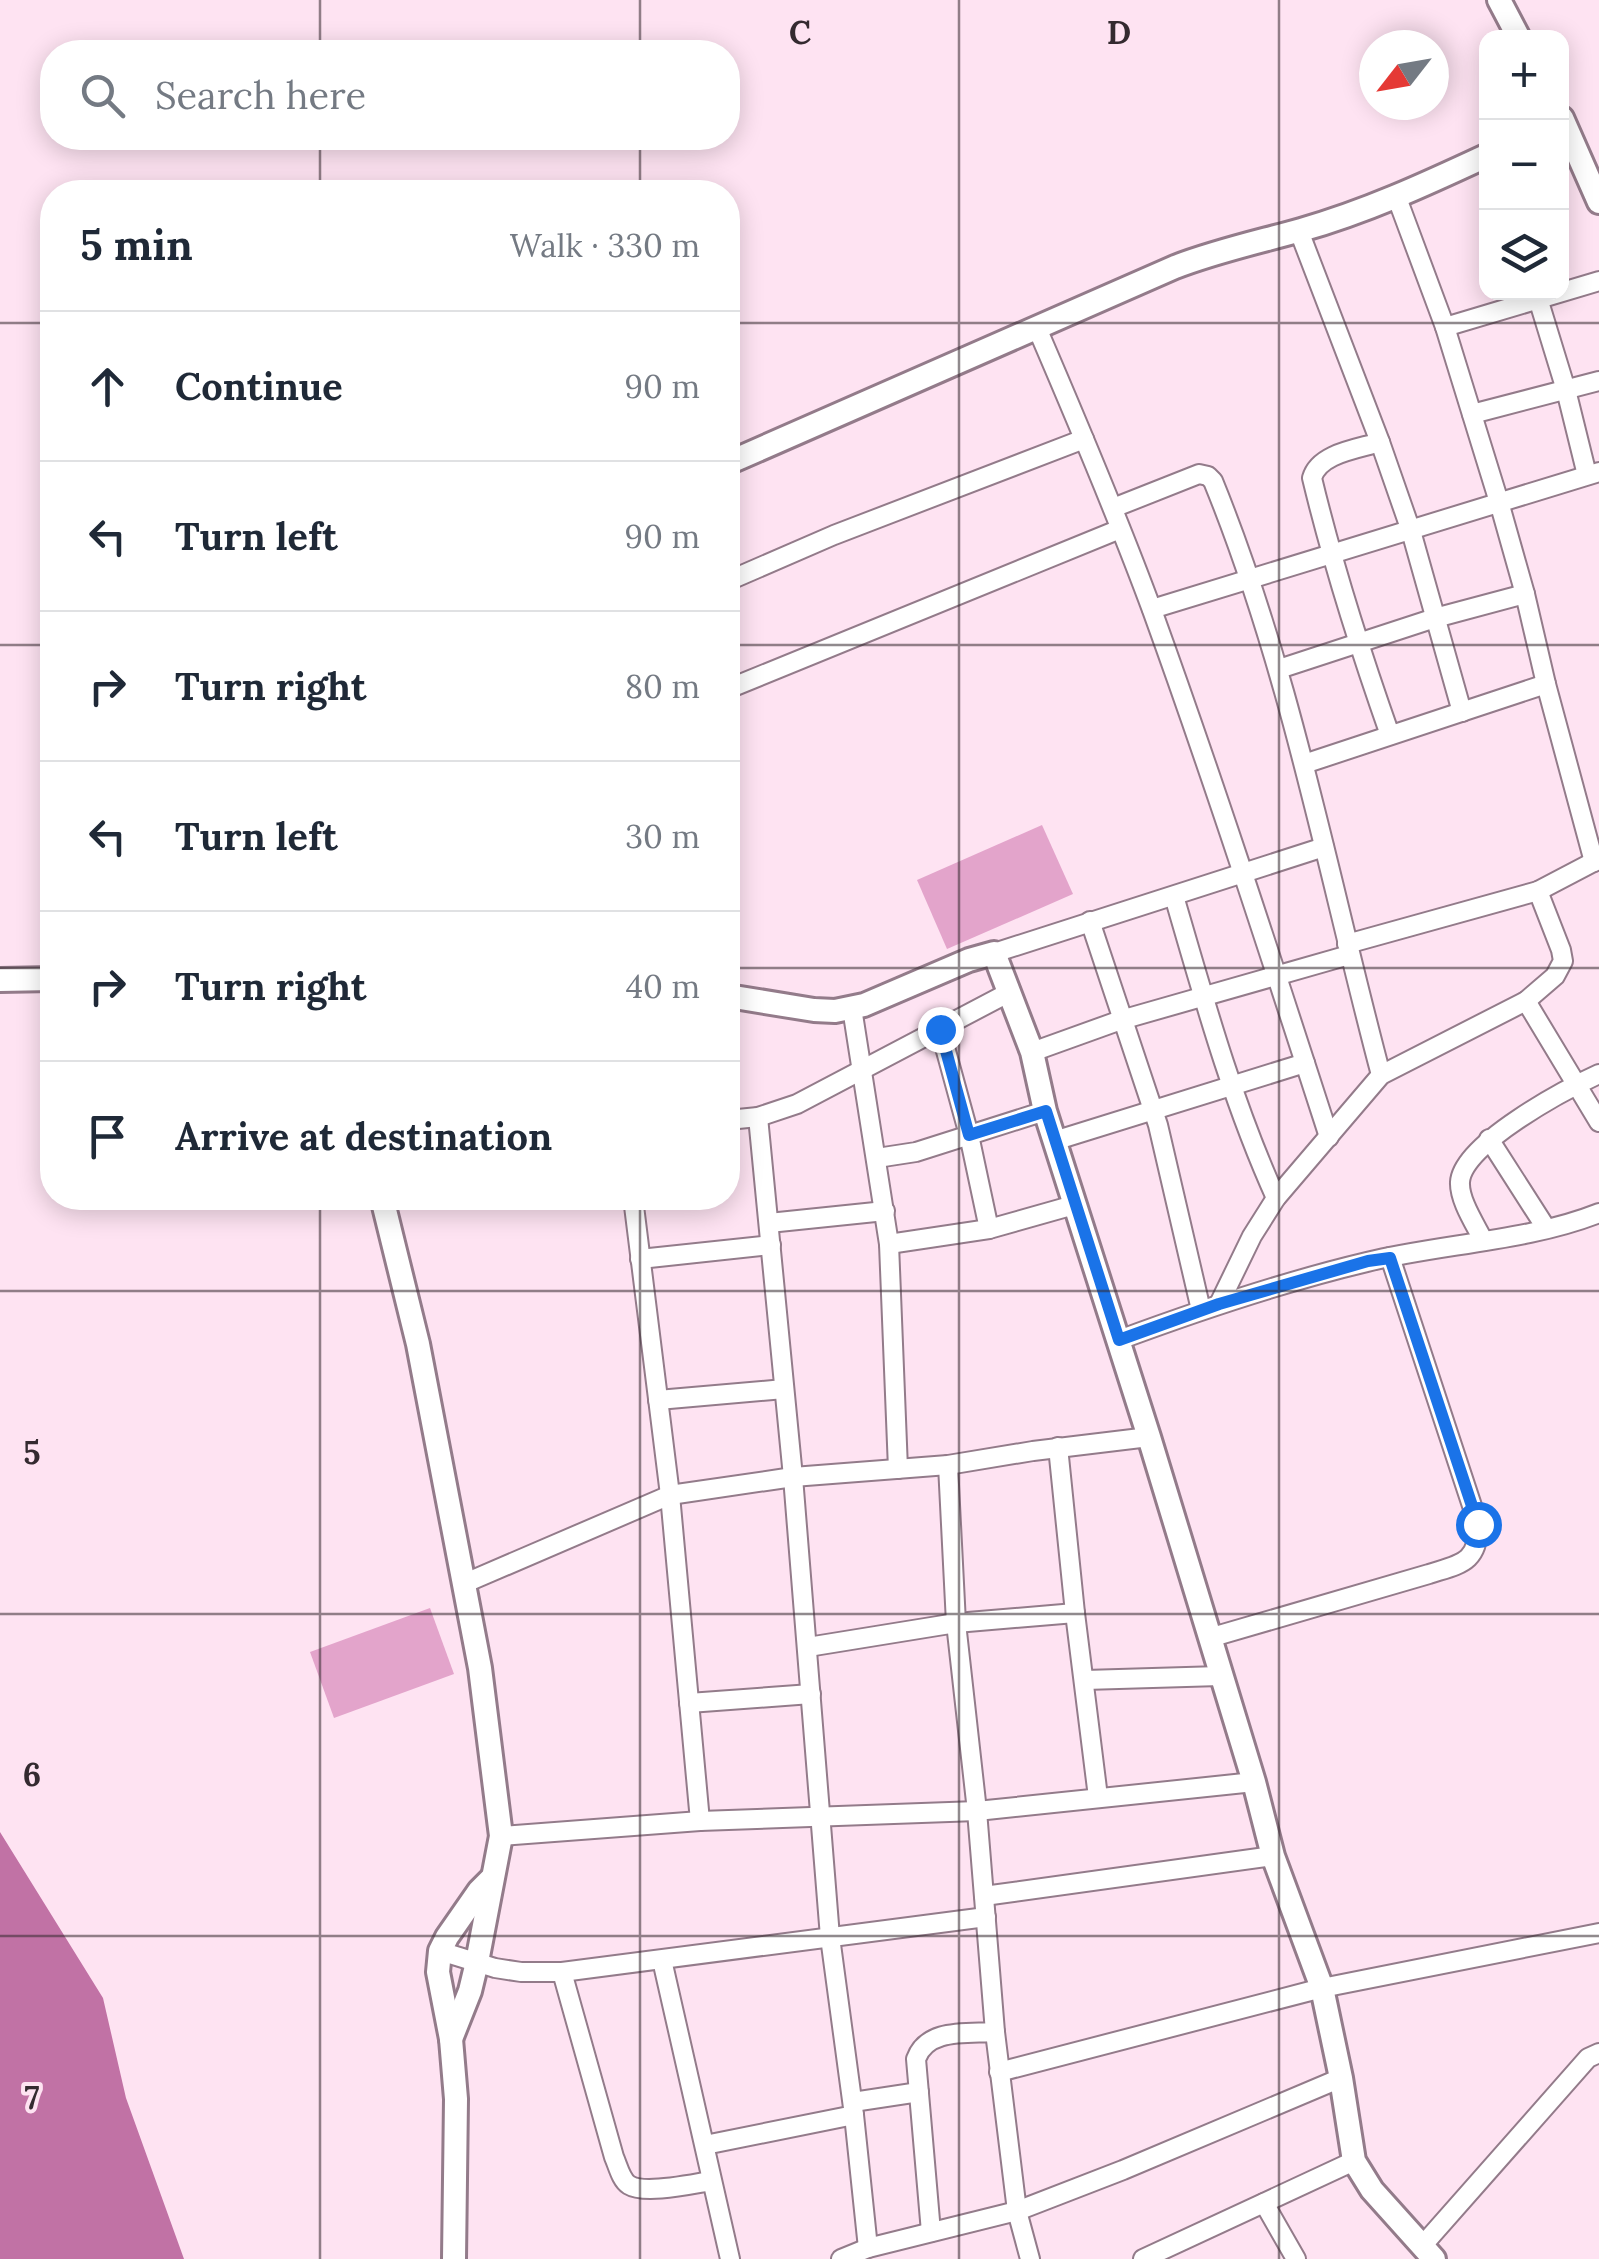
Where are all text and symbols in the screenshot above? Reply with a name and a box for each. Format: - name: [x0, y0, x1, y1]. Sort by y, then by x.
- text: C: [789, 12, 811, 53]
- text: D: [1107, 12, 1131, 53]
- north arrow: [1359, 30, 1449, 120]
- map controls: [1479, 30, 1569, 300]
- button: +: [1479, 30, 1569, 120]
- search box: [40, 40, 740, 150]
- icon: search: [75, 68, 130, 123]
- text: Search here: [155, 71, 366, 119]
- button: −: [1479, 120, 1569, 210]
- button: layers: [1479, 210, 1569, 300]
- text: 5 min: [80, 218, 193, 272]
- text: Walk · 330 m: [510, 225, 700, 266]
- icon: ahead: [80, 359, 135, 414]
- text: Continue: [175, 362, 343, 410]
- text: 90 m: [625, 366, 700, 407]
- icon: left: [80, 509, 135, 564]
- text: Turn left: [175, 512, 338, 560]
- text: 90 m: [625, 516, 700, 557]
- icon: right: [80, 659, 135, 714]
- text: Turn right: [175, 662, 366, 710]
- text: 80 m: [625, 666, 700, 707]
- icon: left: [80, 809, 135, 864]
- text: Turn left: [175, 812, 338, 860]
- text: 30 m: [625, 816, 700, 857]
- icon: right: [80, 959, 135, 1014]
- text: Turn right: [175, 962, 366, 1010]
- text: 40 m: [626, 966, 700, 1007]
- route end: [918, 1007, 964, 1053]
- icon: arrive: [80, 1109, 135, 1164]
- text: Arrive at destination: [175, 1112, 552, 1160]
- text: 5: [23, 1432, 41, 1473]
- route start: [1456, 1502, 1502, 1548]
- text: 6: [23, 1754, 41, 1795]
- text: 7: [24, 2077, 40, 2118]

